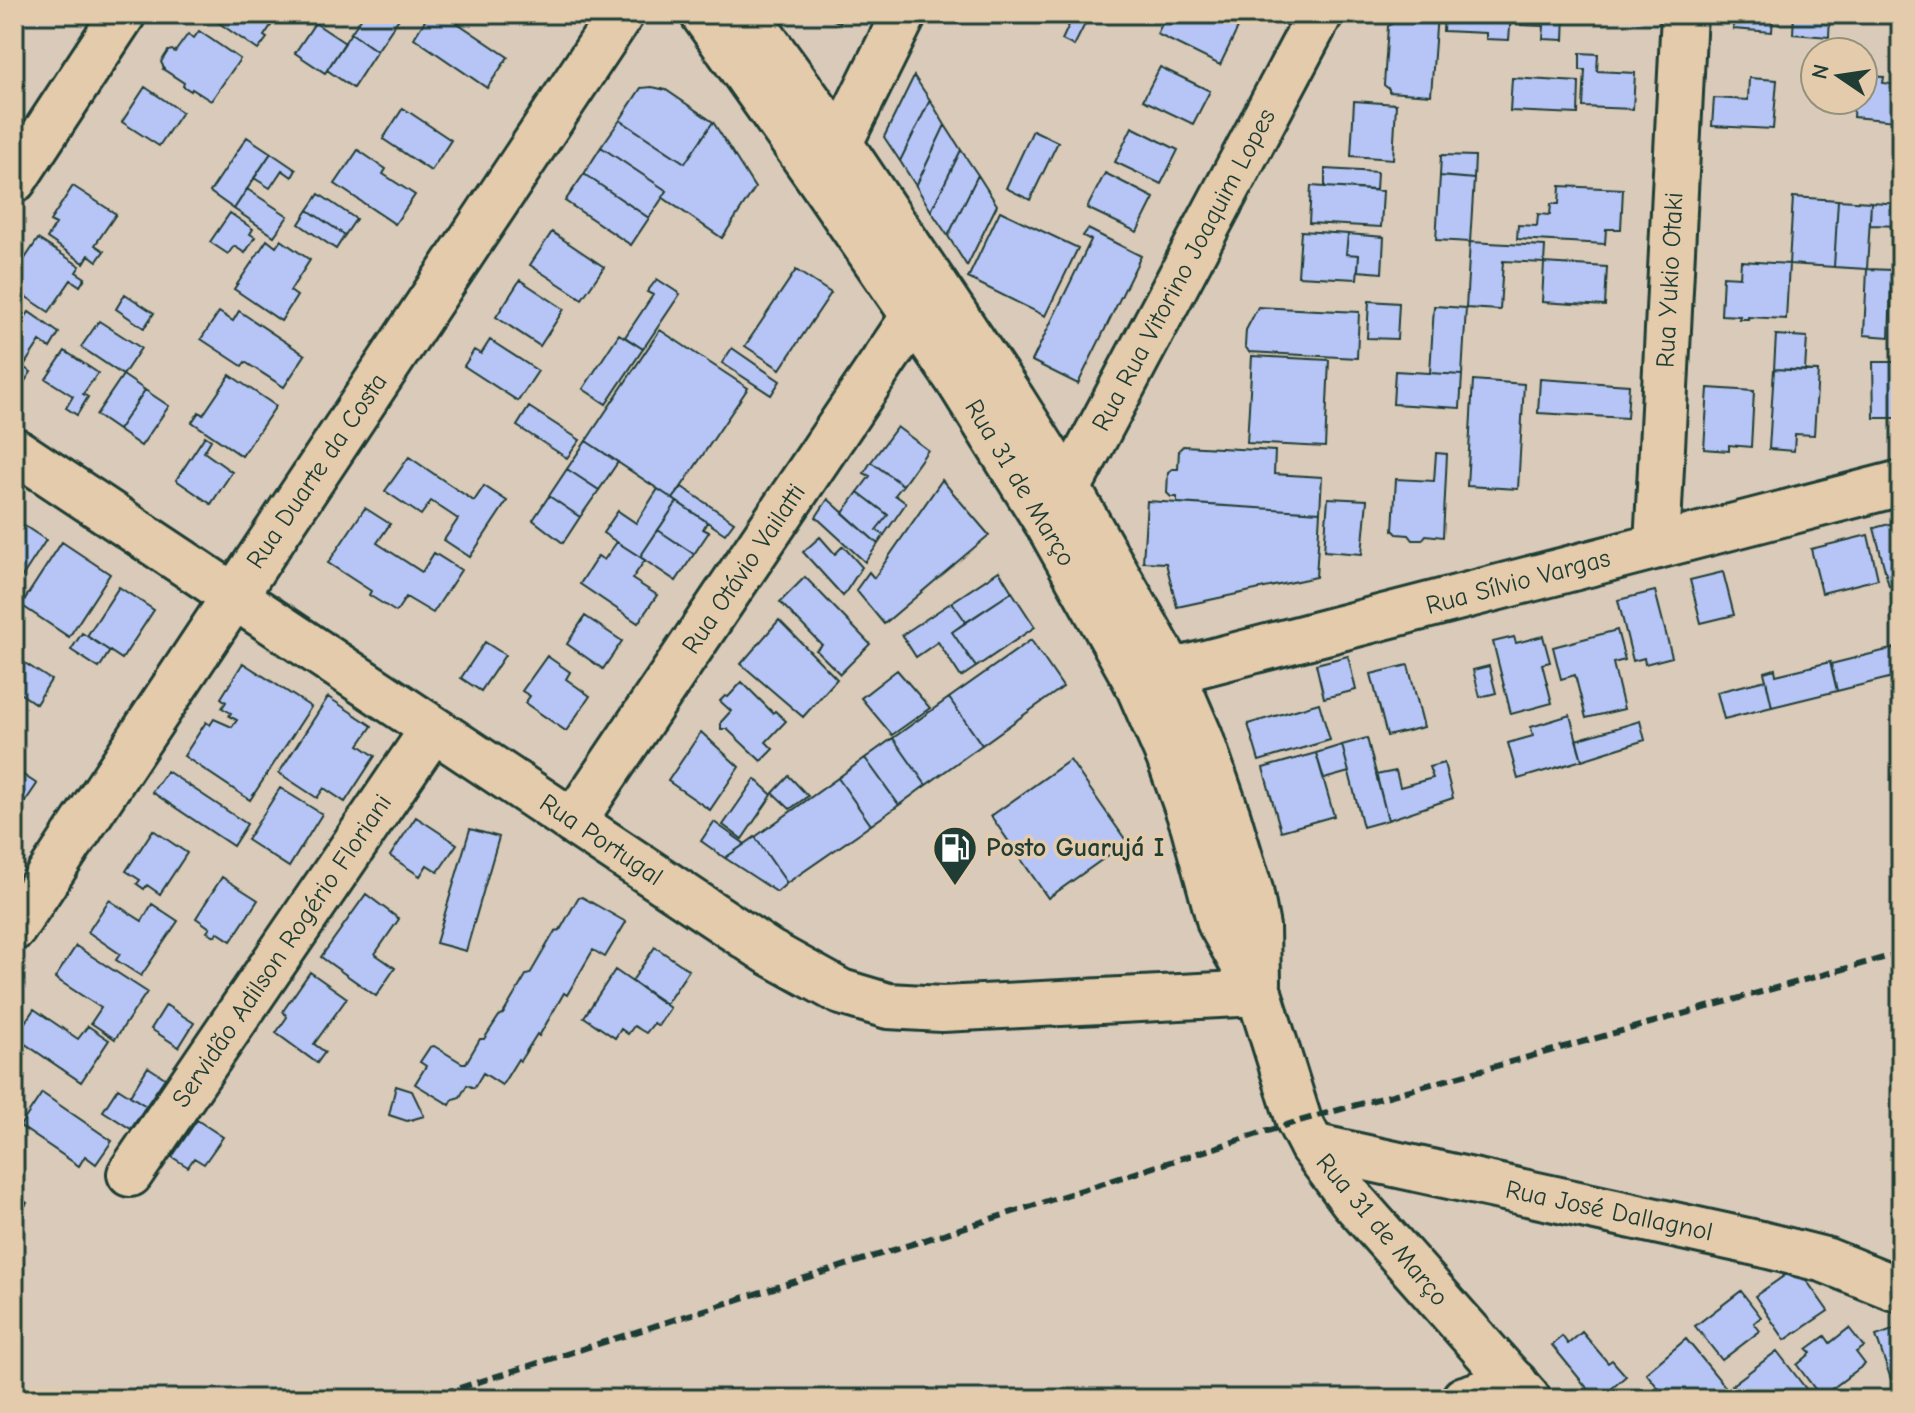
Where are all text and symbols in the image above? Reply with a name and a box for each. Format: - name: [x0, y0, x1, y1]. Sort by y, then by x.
- north arrow: [1799, 36, 1879, 116]
- text: N: [1806, 62, 1835, 82]
- street label: Rua Rua Vitorino Joaquim Lopes: [1086, 104, 1282, 436]
- street label: Rua Yukio Otaki: [1650, 191, 1690, 369]
- street label: Rua Duarte da Costa: [241, 368, 393, 574]
- street label: Rua 31 de Março: [958, 394, 1082, 572]
- street label: Rua Otávio Vailatti: [676, 478, 812, 660]
- street label: Rua Sílvio Vargas: [1423, 543, 1613, 621]
- street label: Rua Portugal: [534, 788, 668, 892]
- street label: Servidão Adilson Rogério Floriani: [166, 789, 398, 1113]
- fuel station icon: Posto Guarujá I: [931, 824, 979, 887]
- place label: Posto Guarujá I: [986, 833, 1164, 863]
- street label: Rua 31 de Março: [1310, 1148, 1454, 1312]
- street label: Rua José Dallagnol: [1503, 1174, 1715, 1248]

